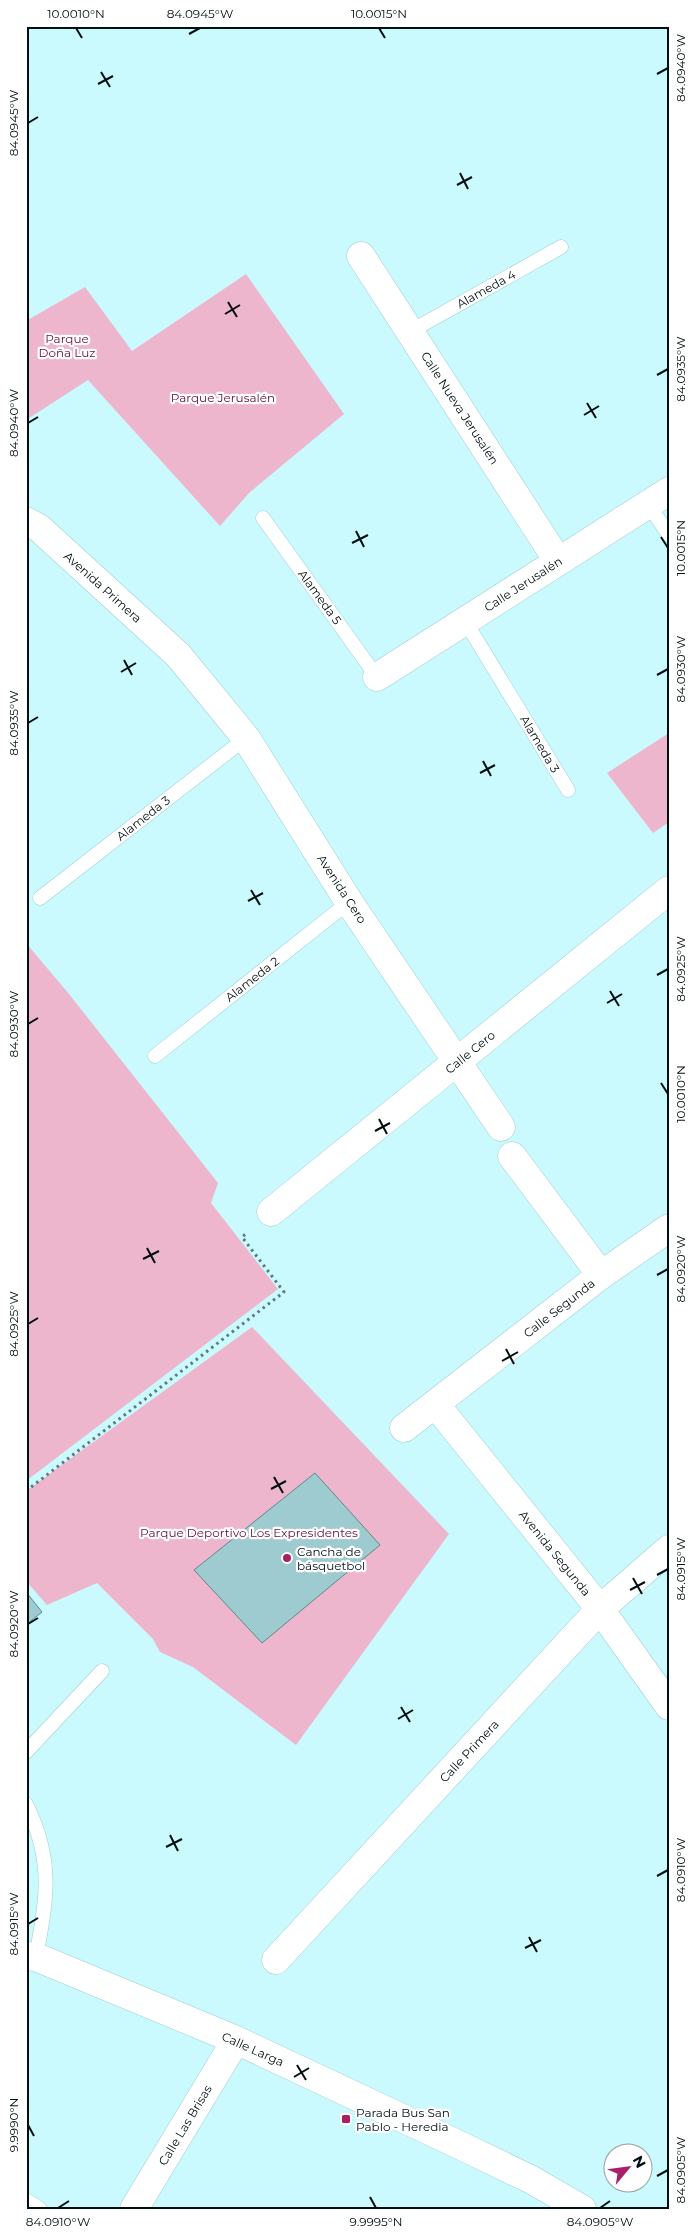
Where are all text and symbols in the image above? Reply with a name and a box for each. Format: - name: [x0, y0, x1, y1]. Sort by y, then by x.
- text: 10.0010°N: [47, 6, 105, 21]
- text: 84.0945°W: [167, 6, 233, 21]
- text: 10.0015°N: [351, 6, 407, 21]
- text: 84.0940°W: [673, 34, 688, 102]
- text: 84.0945°W: [6, 90, 21, 156]
- street label: Alameda 4: [454, 267, 518, 311]
- park label: Parque Doña Luz: [39, 331, 95, 360]
- text: 84.0935°W: [673, 336, 688, 402]
- street label: Calle Nueva Jerusalén: [418, 349, 502, 467]
- text: 84.0940°W: [6, 389, 21, 457]
- park label: Parque Jerusalén: [171, 390, 275, 405]
- text: 10.0015°N: [673, 520, 688, 576]
- street label: Avenida Primera: [61, 548, 145, 626]
- street label: Calle Jerusalén: [481, 553, 565, 615]
- street label: Alameda 5: [295, 567, 345, 627]
- text: 84.0930°W: [673, 636, 688, 702]
- text: 84.0935°W: [6, 690, 21, 756]
- street label: Alameda 3: [517, 713, 563, 775]
- street label: Alameda 3: [113, 792, 173, 844]
- street label: Avenida Cero: [314, 852, 370, 926]
- text: 84.0925°W: [673, 936, 688, 1002]
- street label: Alameda 2: [222, 953, 282, 1005]
- text: 84.0930°W: [6, 991, 21, 1057]
- street label: Calle Cero: [442, 1027, 498, 1077]
- text: 10.0010°N: [673, 1065, 688, 1123]
- text: 84.0920°W: [673, 1236, 688, 1302]
- street label: Calle Segunda: [520, 1275, 598, 1341]
- text: 84.0925°W: [6, 1291, 21, 1357]
- street label: Avenida Segunda: [516, 1507, 594, 1599]
- park label: Parque Deportivo Los Expresidentes: [140, 1525, 358, 1540]
- text: 84.0915°W: [673, 1537, 688, 1601]
- place label: Cancha de básquetbol: [297, 1544, 365, 1573]
- marker: Cancha de básquetbol: [281, 1552, 293, 1564]
- text: 84.0920°W: [6, 1591, 21, 1657]
- street label: Calle Primera: [436, 1717, 502, 1785]
- text: 84.0910°W: [673, 1838, 688, 1902]
- text: 84.0915°W: [6, 1892, 21, 1956]
- street label: Calle Larga: [220, 2029, 286, 2069]
- street label: Calle Las Brisas: [155, 2082, 215, 2168]
- text: 9.9990°N: [6, 2098, 21, 2152]
- place label: Parada Bus San Pablo - Heredia: [356, 2105, 450, 2134]
- marker: Parada Bus San Pablo - Heredia: [340, 2113, 352, 2125]
- text: 84.0905°W: [673, 2137, 688, 2203]
- north arrow: [602, 2142, 652, 2192]
- text: N: [629, 2152, 650, 2171]
- text: 84.0910°W: [26, 2214, 90, 2229]
- text: 9.9995°N: [349, 2214, 403, 2229]
- text: 84.0905°W: [567, 2214, 633, 2229]

